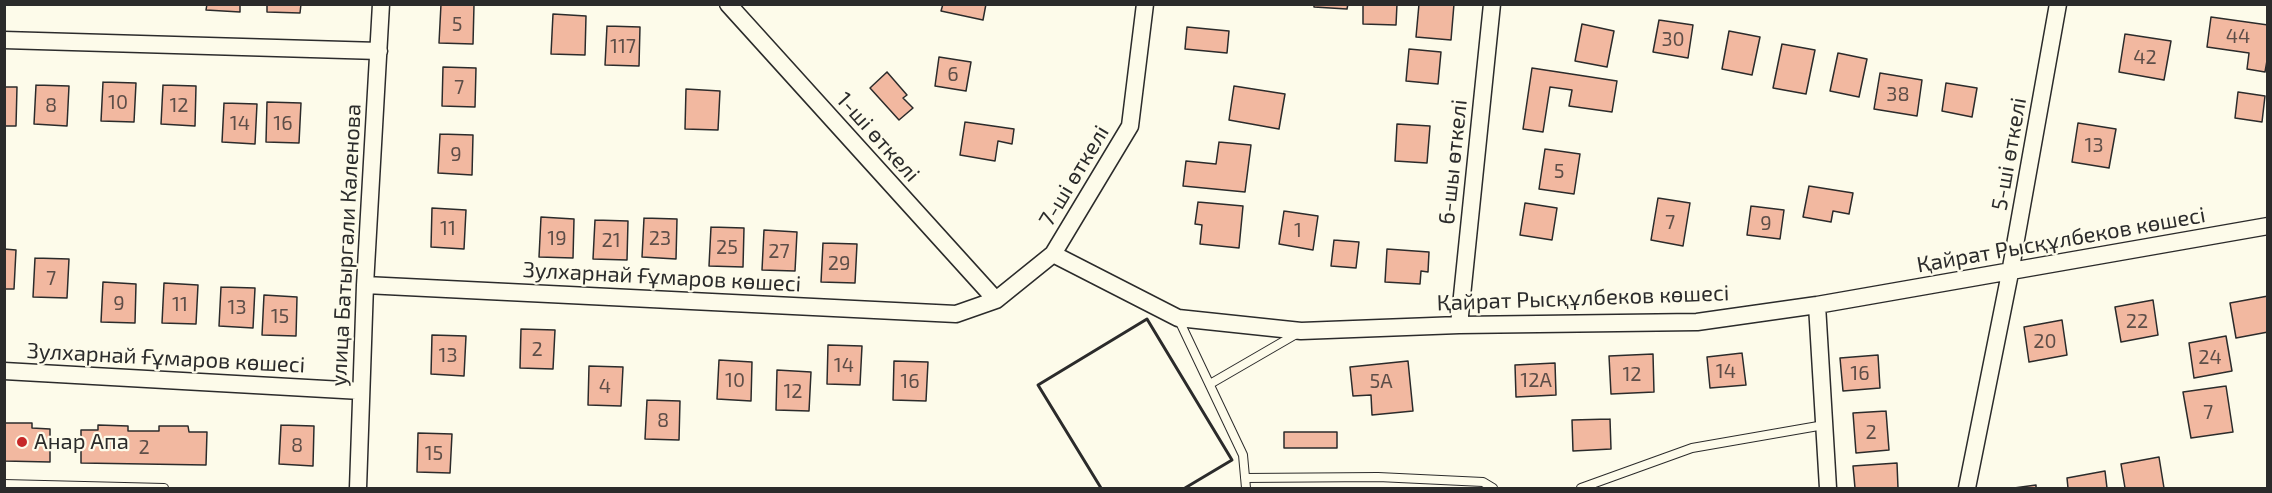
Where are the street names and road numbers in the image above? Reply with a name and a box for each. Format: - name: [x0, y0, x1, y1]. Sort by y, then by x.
- street label: 1-ші өткелі: [831, 87, 925, 187]
- street label: 5-ші өткелі: [1986, 95, 2032, 213]
- street label: 6-шы өткелі: [1433, 98, 1473, 226]
- street label: улица Батыргали Каленова: [325, 103, 367, 387]
- street label: 7-ші өткелі: [1033, 121, 1115, 231]
- street label: Қайрат Рысқұлбеков көшесі: [1915, 202, 2207, 278]
- street label: Зулхарнай Ғұмаров көшесі: [522, 257, 802, 297]
- street label: Қайрат Рысқұлбеков көшесі: [1436, 280, 1730, 316]
- street label: Зулхарнай Ғұмаров көшесі: [26, 338, 306, 378]

